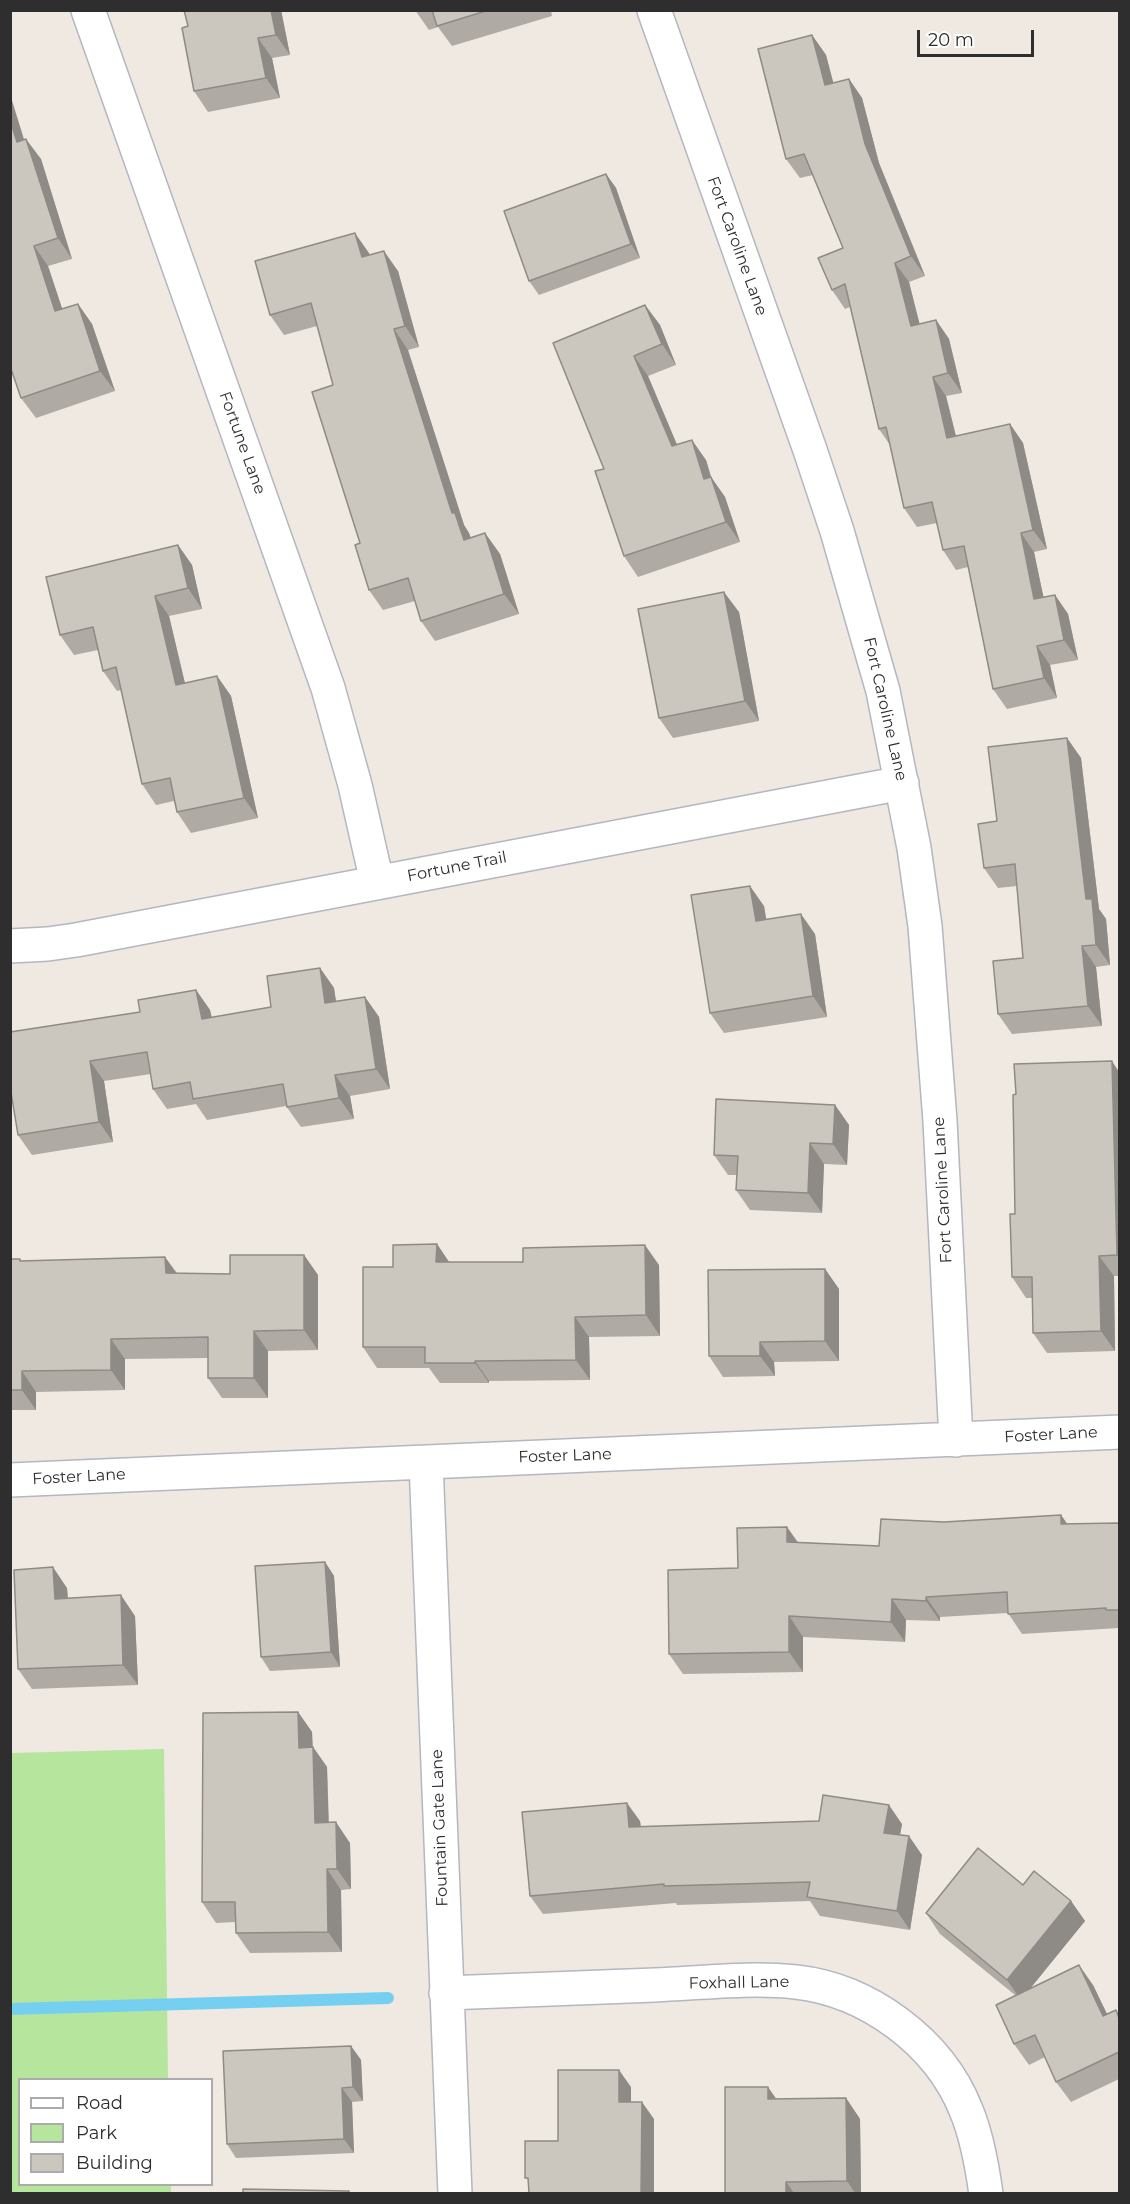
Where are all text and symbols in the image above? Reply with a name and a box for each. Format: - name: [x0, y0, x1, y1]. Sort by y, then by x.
- scale bar: [920, 18, 1037, 56]
- text: 20 m: [928, 29, 974, 51]
- street label: Fort Caroline Lane: [703, 174, 771, 318]
- street label: Fortune Lane: [215, 389, 269, 497]
- street label: Fort Caroline Lane: [859, 635, 911, 783]
- street label: Fortune Trail: [405, 848, 509, 886]
- street label: Fort Caroline Lane: [930, 1116, 956, 1264]
- street label: Foster Lane: [1004, 1423, 1098, 1447]
- street label: Foster Lane: [518, 1445, 612, 1467]
- street label: Foster Lane: [32, 1465, 126, 1489]
- street label: Fountain Gate Lane: [428, 1749, 452, 1907]
- street label: Foxhall Lane: [689, 1973, 789, 1993]
- legend: [18, 2078, 213, 2186]
- text: Road: [76, 2092, 123, 2114]
- text: Park: [76, 2122, 117, 2144]
- text: Building: [76, 2152, 153, 2174]

